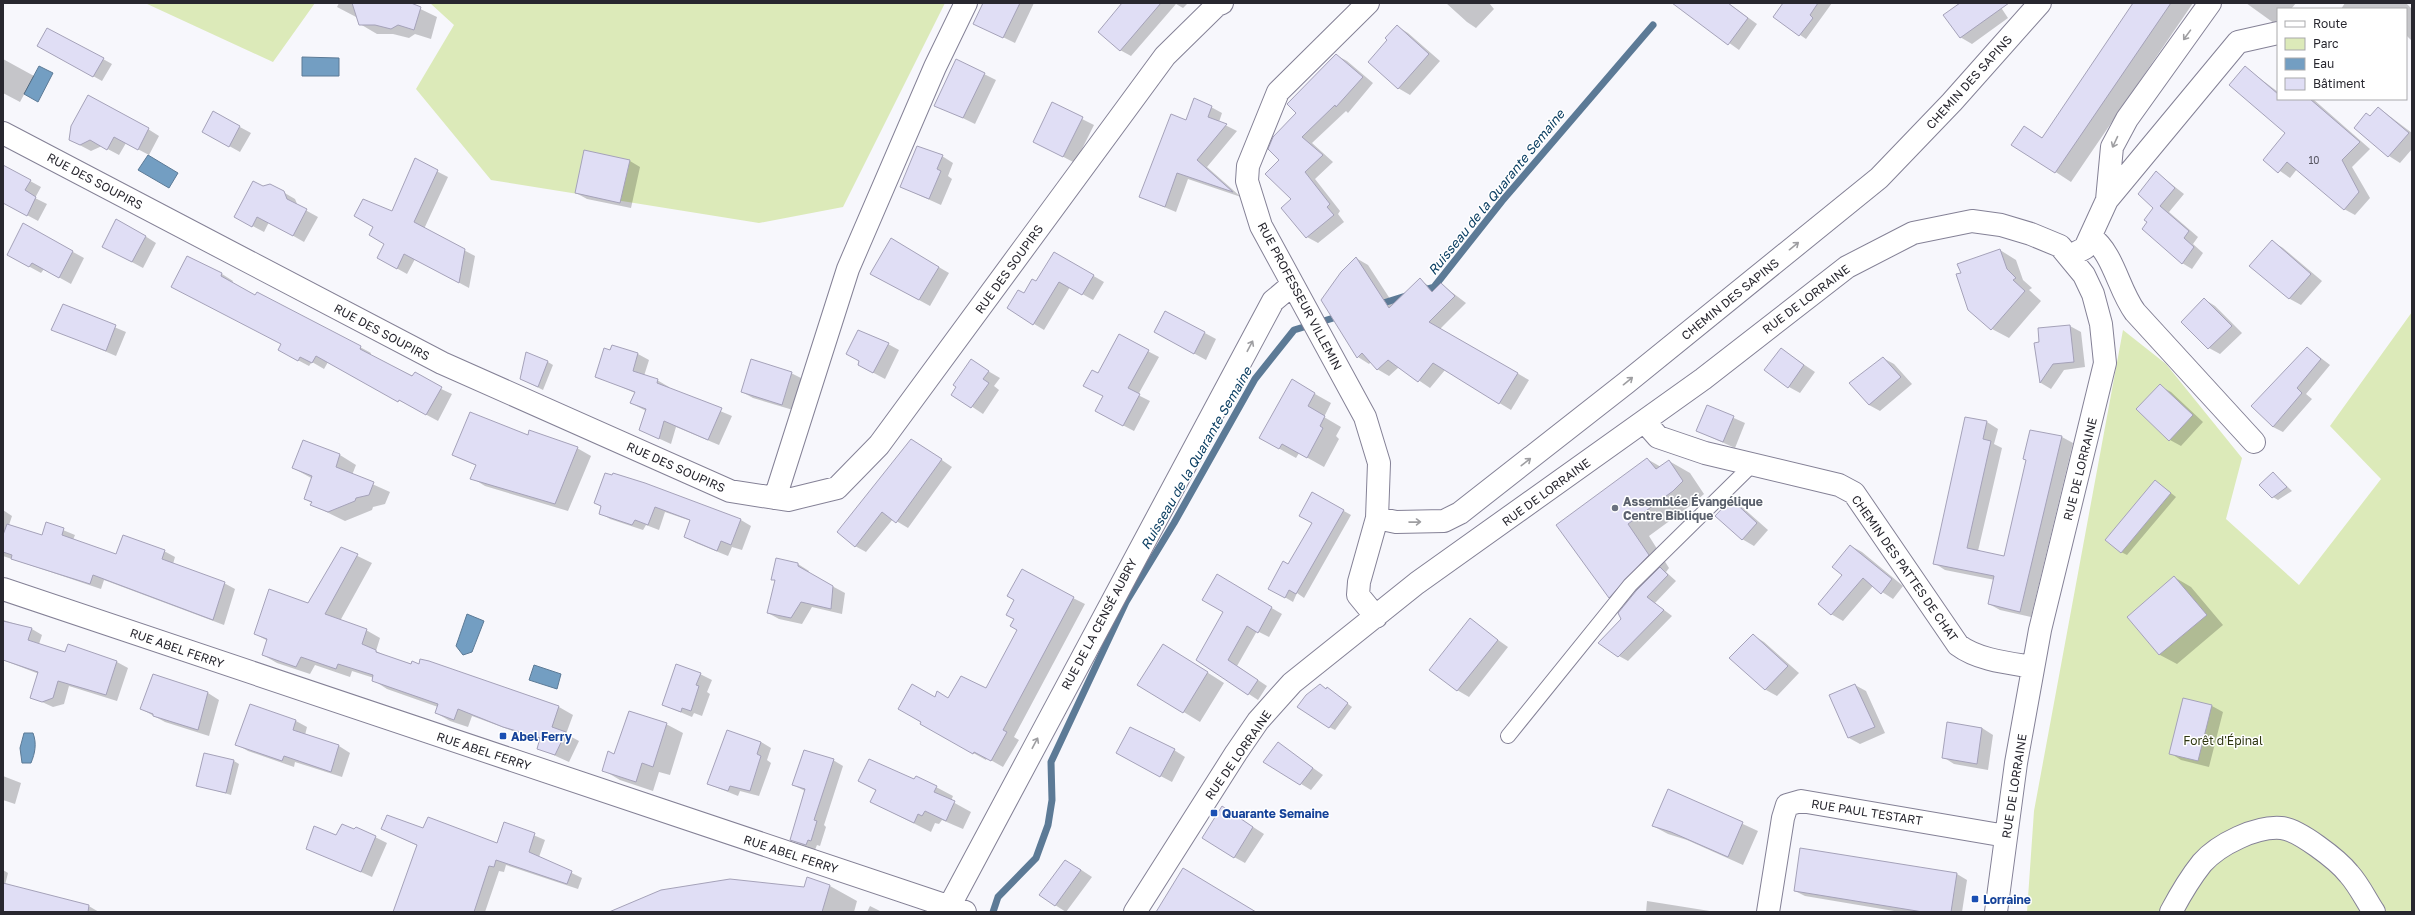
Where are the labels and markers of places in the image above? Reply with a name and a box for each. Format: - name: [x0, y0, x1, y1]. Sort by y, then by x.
- place label: Assemblée Évangélique Centre Biblique: [1623, 494, 1763, 523]
- marker: Assemblée Évangélique Centre Biblique: [1610, 503, 1620, 513]
- place label: Abel Ferry: [511, 729, 573, 744]
- marker: Abel Ferry: [498, 731, 508, 741]
- place label: Quarante Semaine: [1222, 806, 1329, 821]
- marker: Quarante Semaine: [1209, 808, 1219, 818]
- place label: Lorraine: [1983, 892, 2031, 907]
- marker: Lorraine: [1970, 894, 1980, 904]

